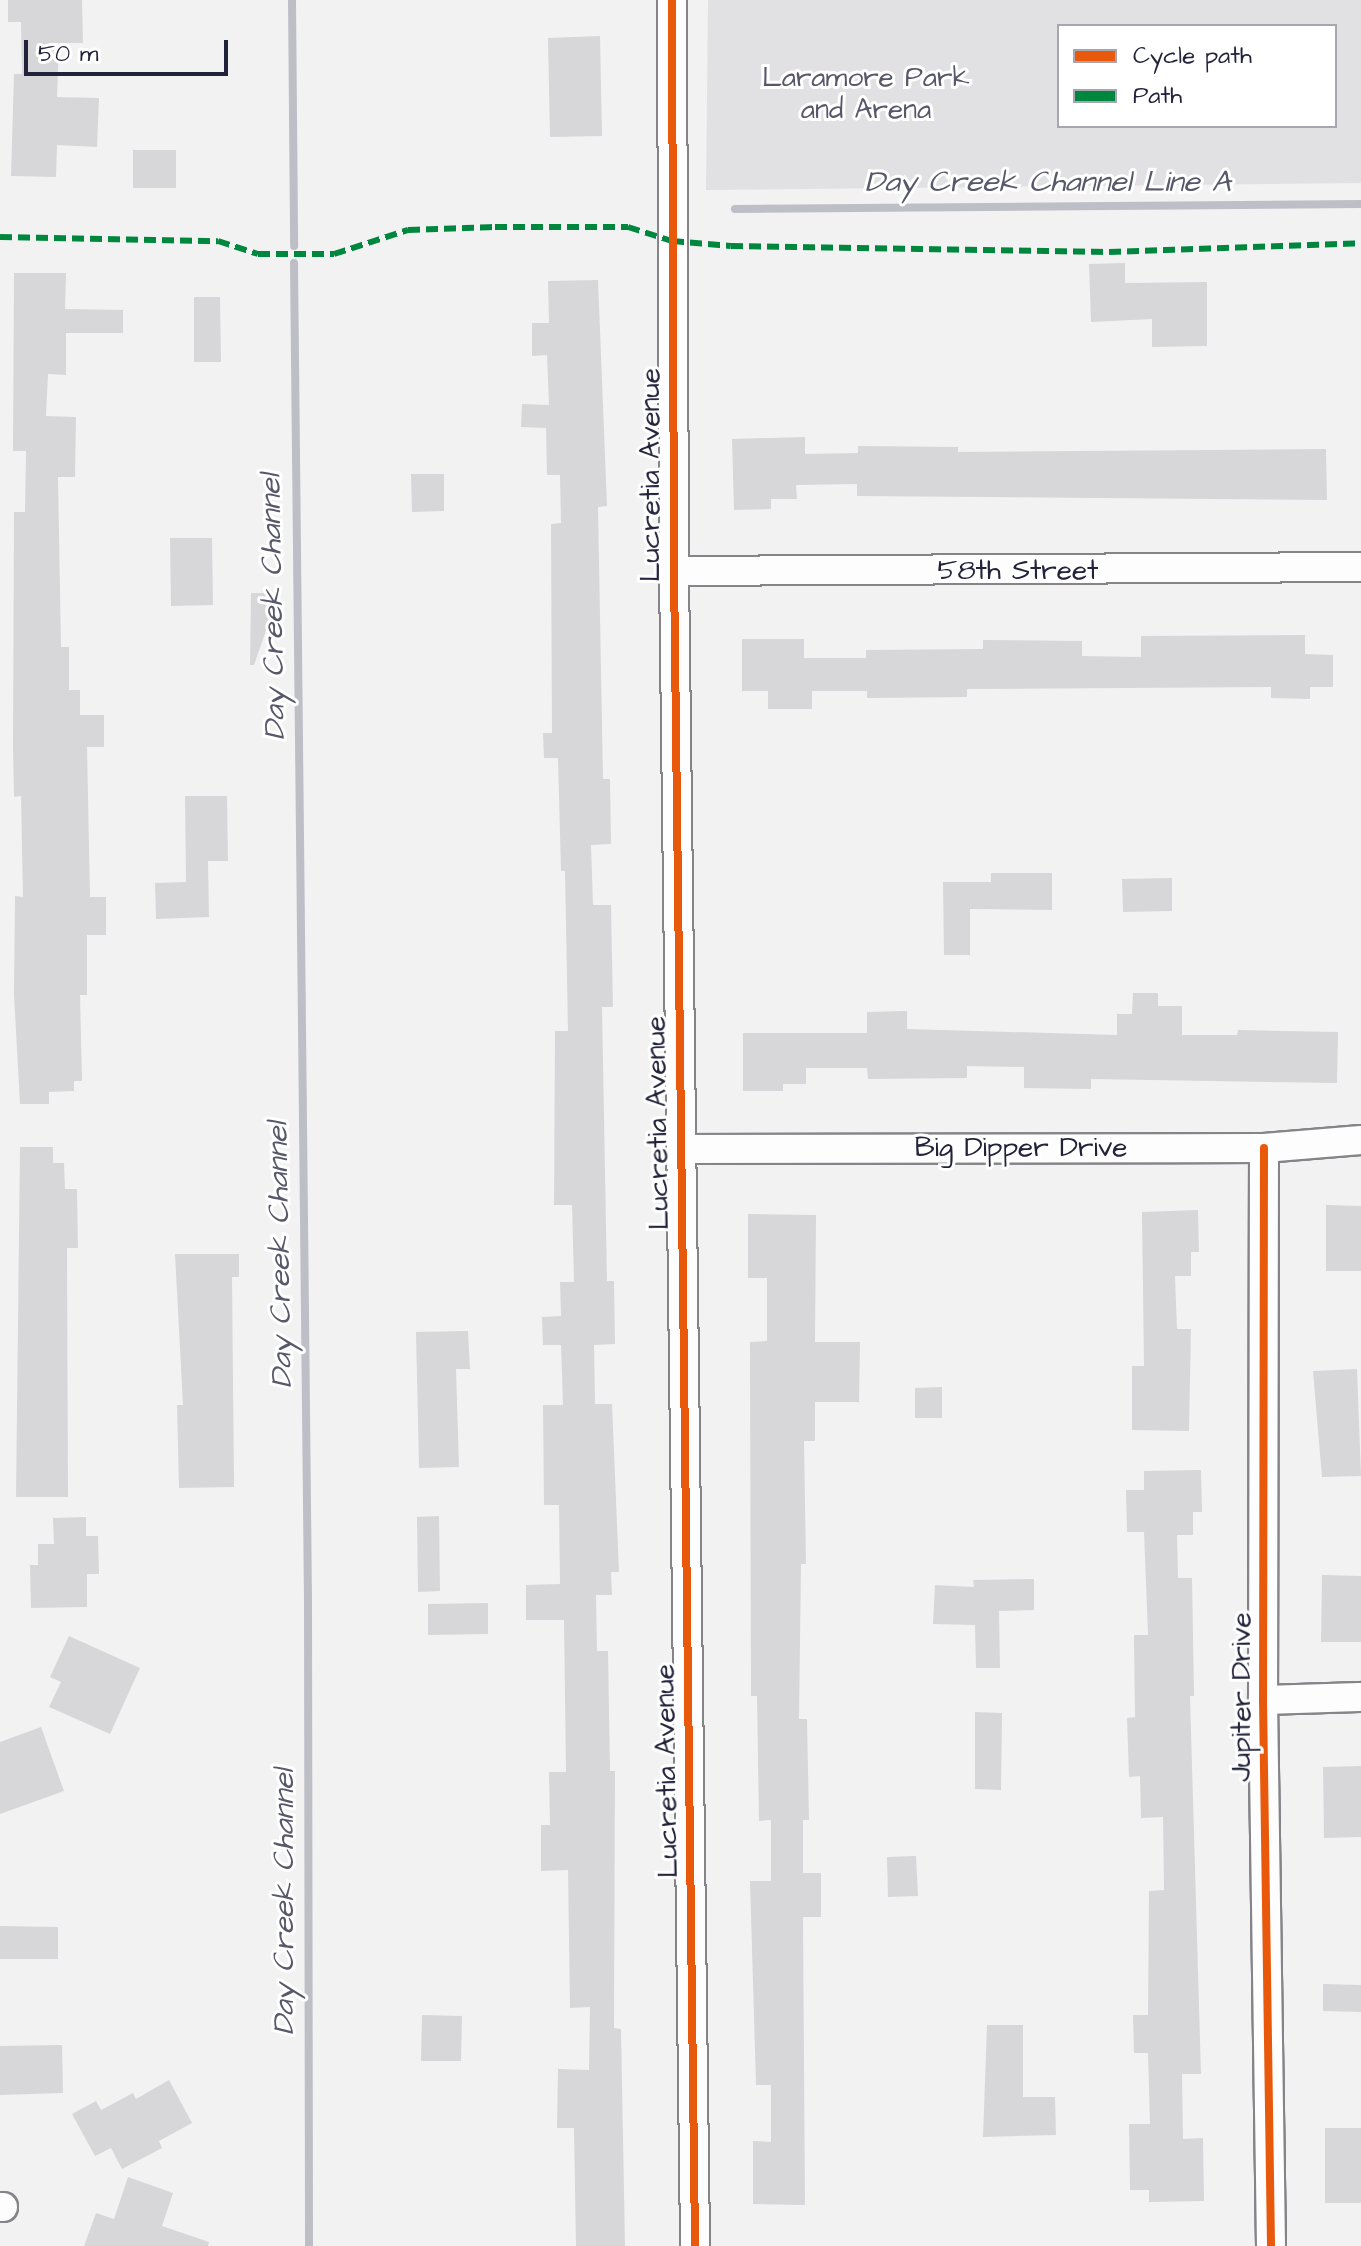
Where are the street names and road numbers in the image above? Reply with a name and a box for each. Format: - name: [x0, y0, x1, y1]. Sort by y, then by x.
- street label: Lucretia Avenue: [634, 368, 668, 582]
- street label: 58th Street: [938, 554, 1098, 588]
- street label: Lucretia Avenue: [639, 1016, 677, 1230]
- street label: Big Dipper Drive: [915, 1131, 1127, 1165]
- street label: Jupiter Drive: [1225, 1612, 1259, 1782]
- street label: Lucretia Avenue: [648, 1664, 686, 1878]

